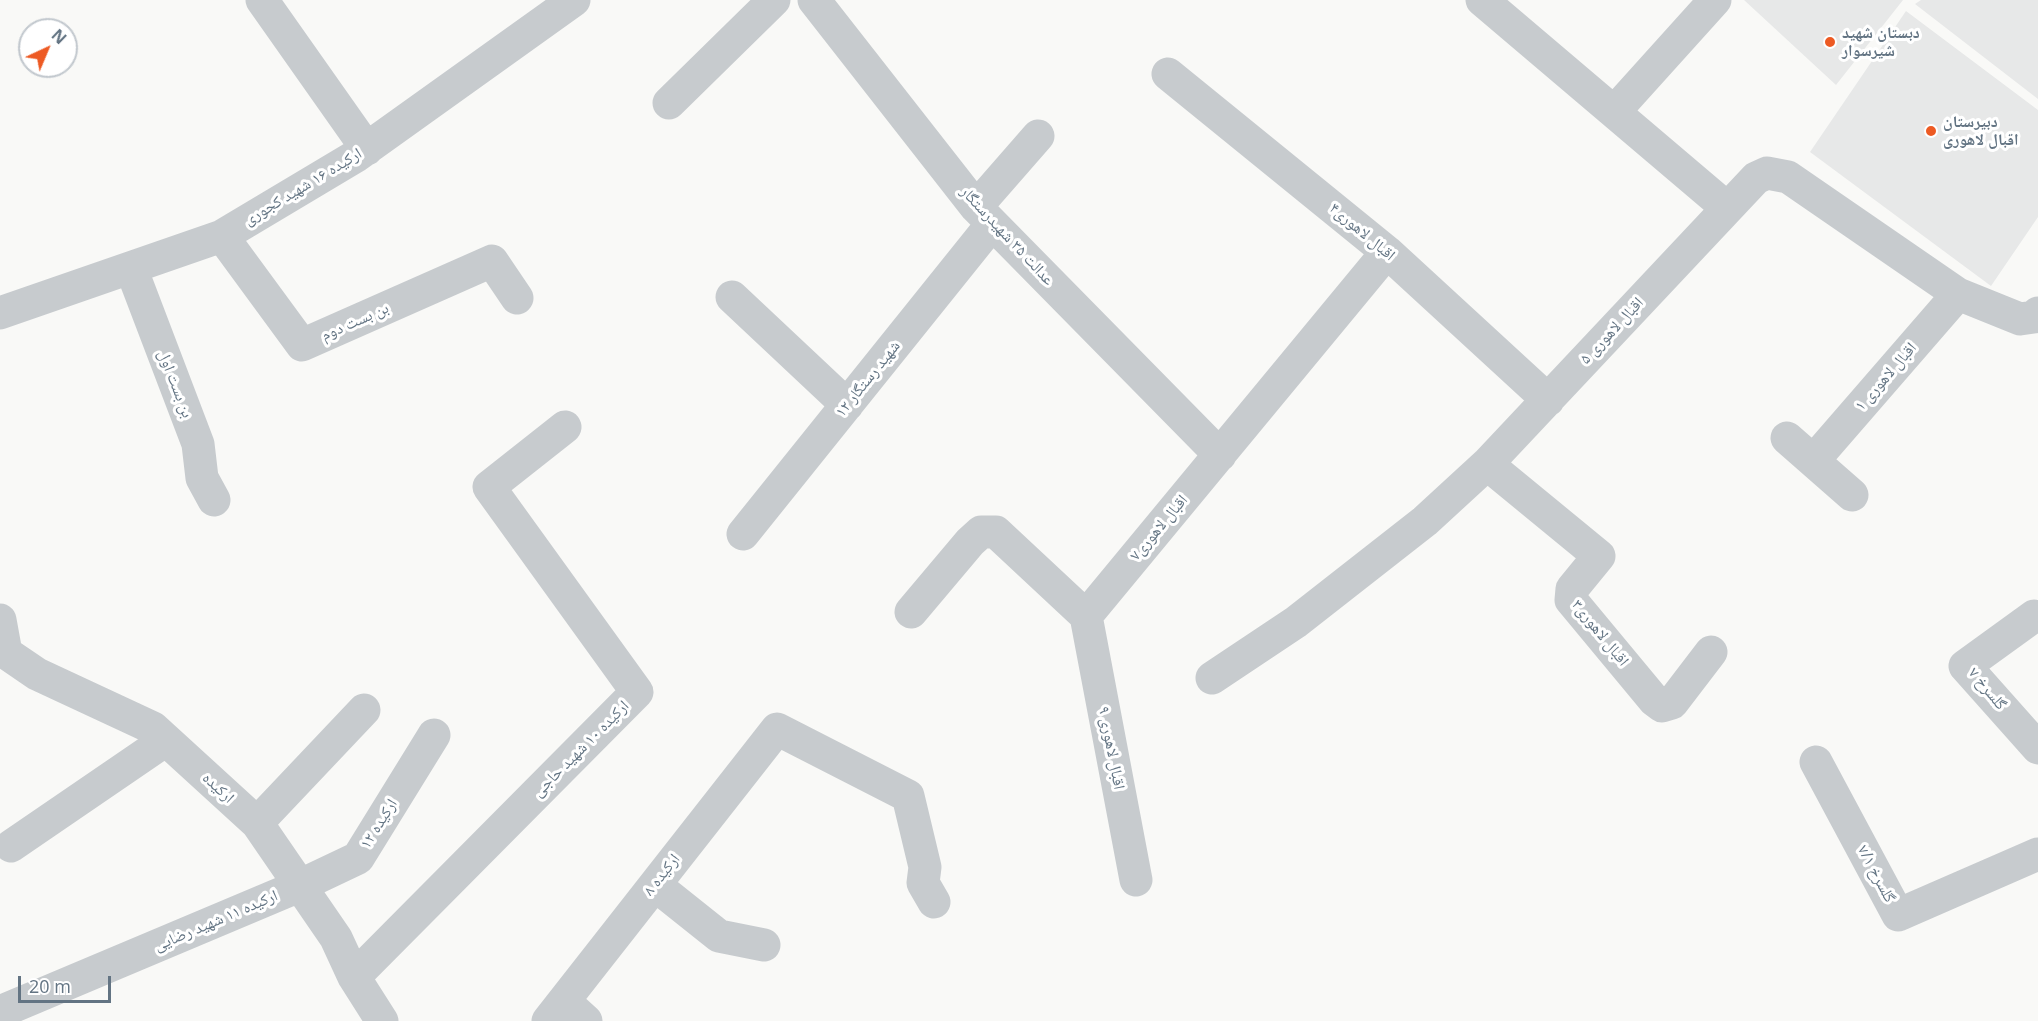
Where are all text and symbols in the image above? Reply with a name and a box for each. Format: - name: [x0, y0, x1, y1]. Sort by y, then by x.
- north arrow: [18, 18, 78, 78]
- place label: دبستان شهید شیرسوار: [1842, 23, 1920, 61]
- text: N: [47, 24, 71, 49]
- marker: دبستان شهید شیرسوار: [1823, 35, 1837, 49]
- place label: دبیرستان اقبال لاهوری: [1943, 112, 2019, 150]
- marker: دبیرستان اقبال لاهوری: [1924, 124, 1938, 138]
- street label: ارکیده ۱۶ شهید کجوری: [241, 144, 365, 230]
- street label: عدالت ۳۵ شهیدرستگار: [956, 182, 1058, 290]
- street label: اقبال لاهوری۴: [1325, 199, 1399, 265]
- street label: اقبال لاهوری ۵: [1576, 294, 1648, 368]
- street label: بن بست دوم: [318, 299, 392, 345]
- street label: شهید رستگار ۱۲: [831, 337, 905, 421]
- street label: اقبال لاهوری ۱: [1851, 339, 1921, 415]
- street label: بن بست اول: [153, 347, 197, 421]
- street label: اقبال لاهوری۷: [1126, 491, 1192, 565]
- street label: اقبال لاهوری۳: [1567, 596, 1633, 670]
- street label: گلسرخ ۷: [1964, 664, 2010, 714]
- street label: ارکیده ۱۰ شهید حاجی: [529, 697, 633, 801]
- street label: اقبال لاهوری ۹: [1094, 705, 1128, 791]
- street label: ارکیده: [198, 769, 238, 807]
- street label: ارکیده ۱۲: [356, 796, 402, 852]
- street label: گلسرخ ۷/۱: [1853, 842, 1899, 906]
- street label: ارکیده ۸: [640, 850, 684, 900]
- street label: ارکیده ۱۱ شهید رضایی: [151, 886, 281, 956]
- scale bar: [21, 964, 114, 1002]
- text: 20 m: [29, 974, 71, 998]

